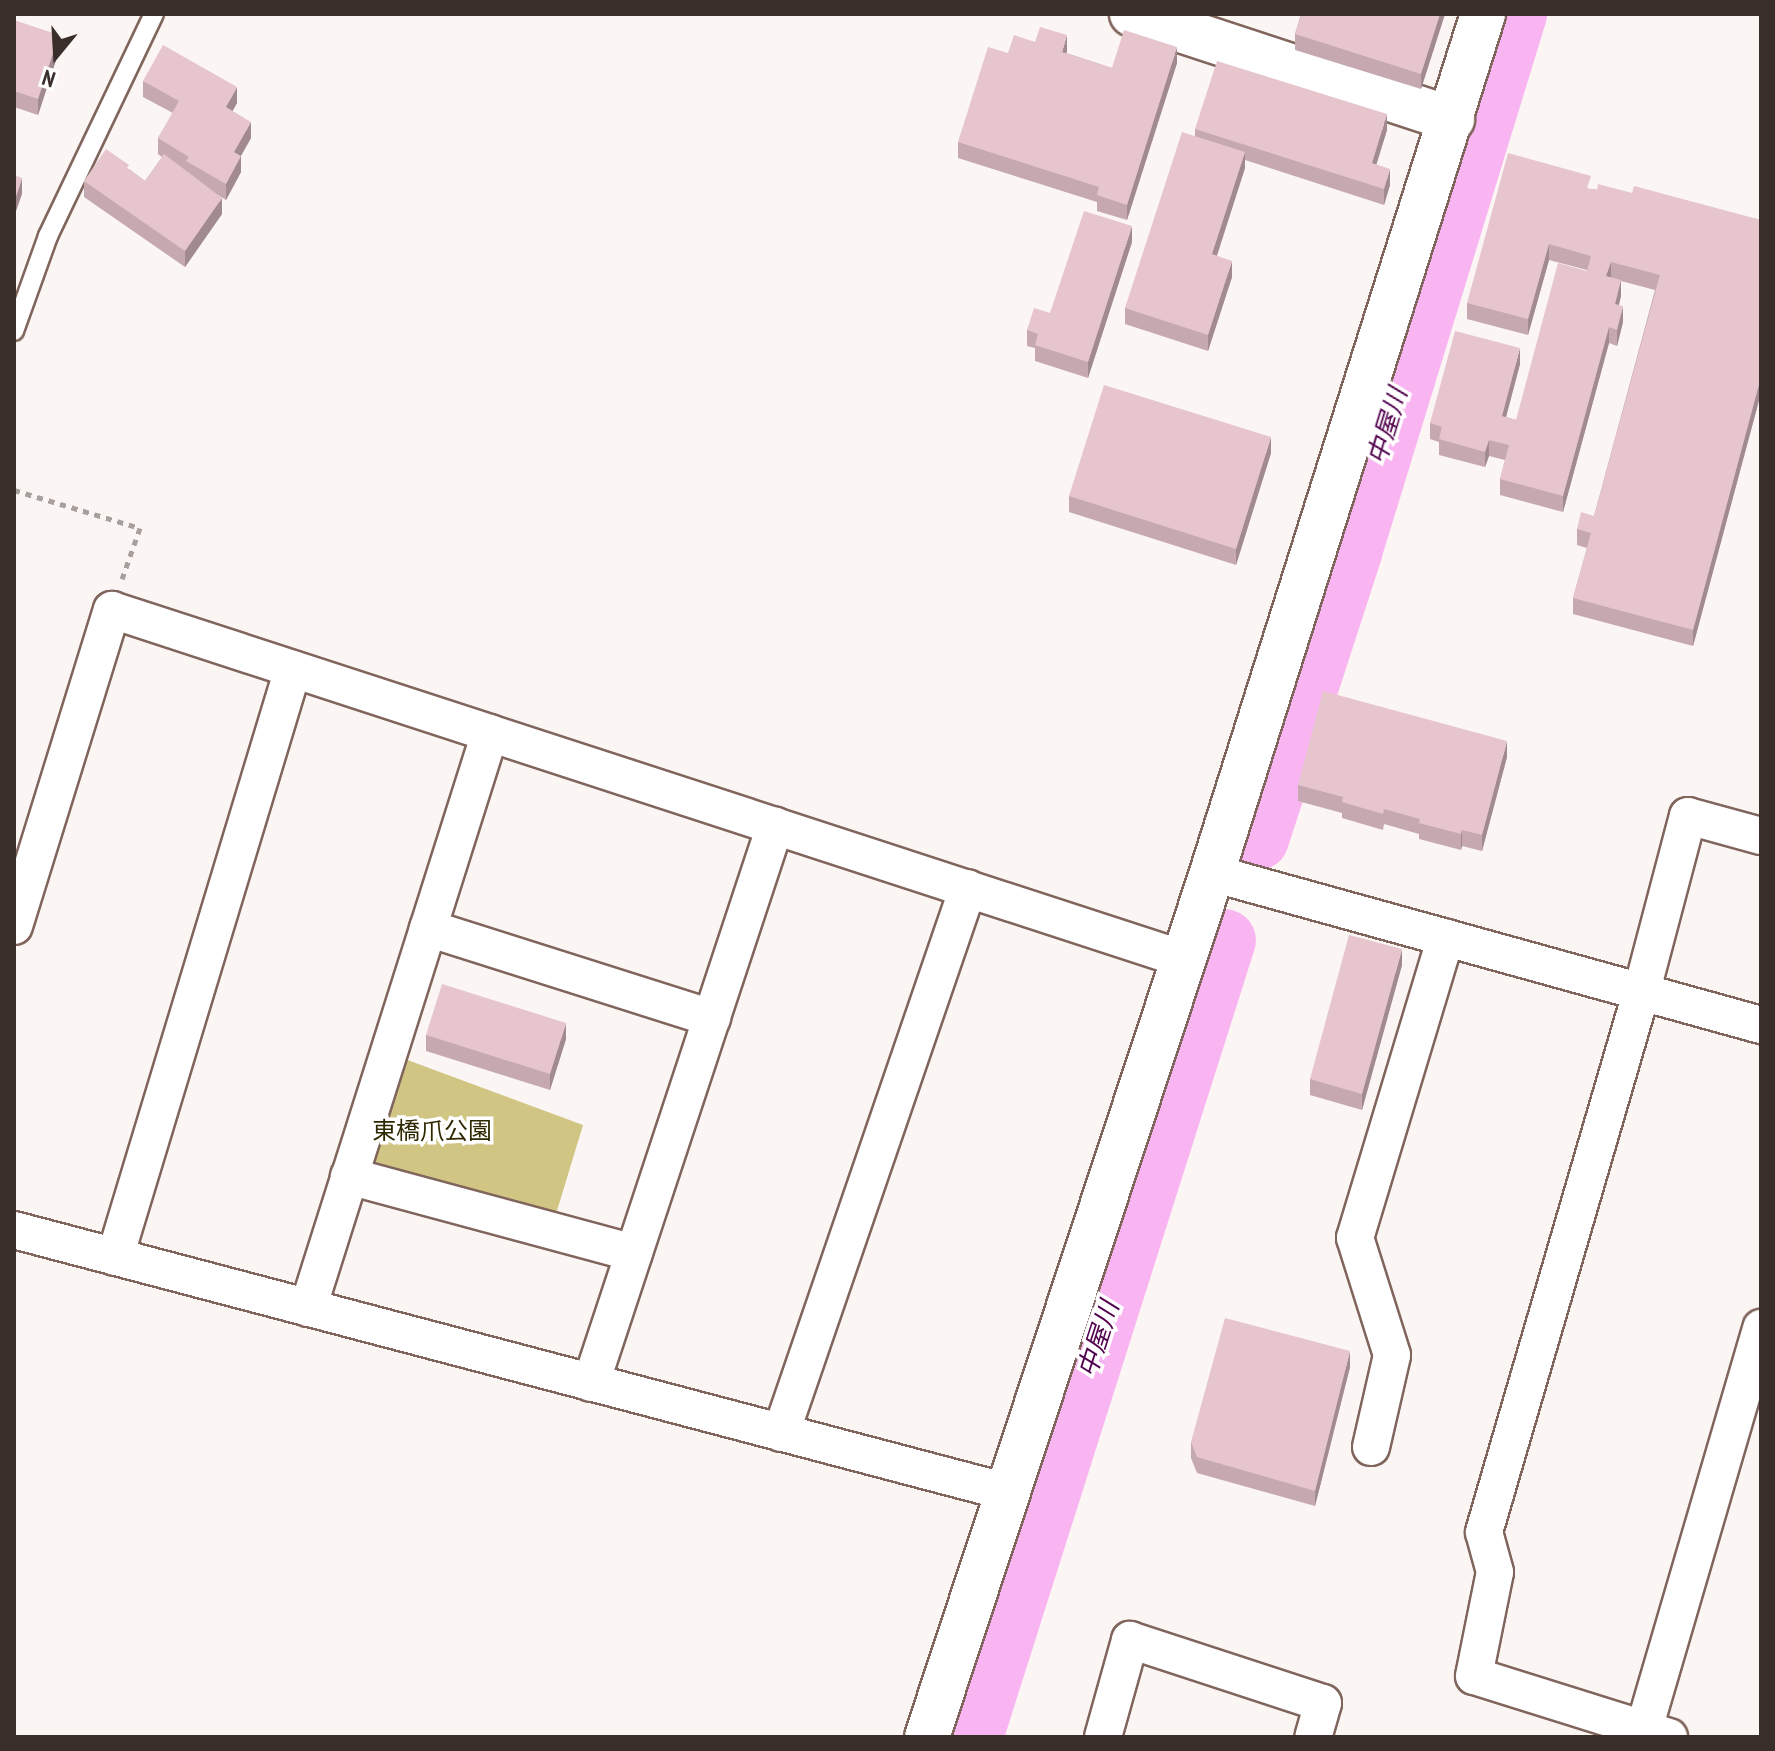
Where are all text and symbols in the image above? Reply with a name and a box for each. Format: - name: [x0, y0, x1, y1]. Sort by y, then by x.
- north arrow: [16, 16, 96, 96]
- text: N: [39, 64, 59, 94]
- water label: 中屋川: [1361, 384, 1413, 468]
- park label: 東橋爪公園: [372, 1117, 492, 1145]
- water label: 中屋川: [1071, 1297, 1125, 1381]

